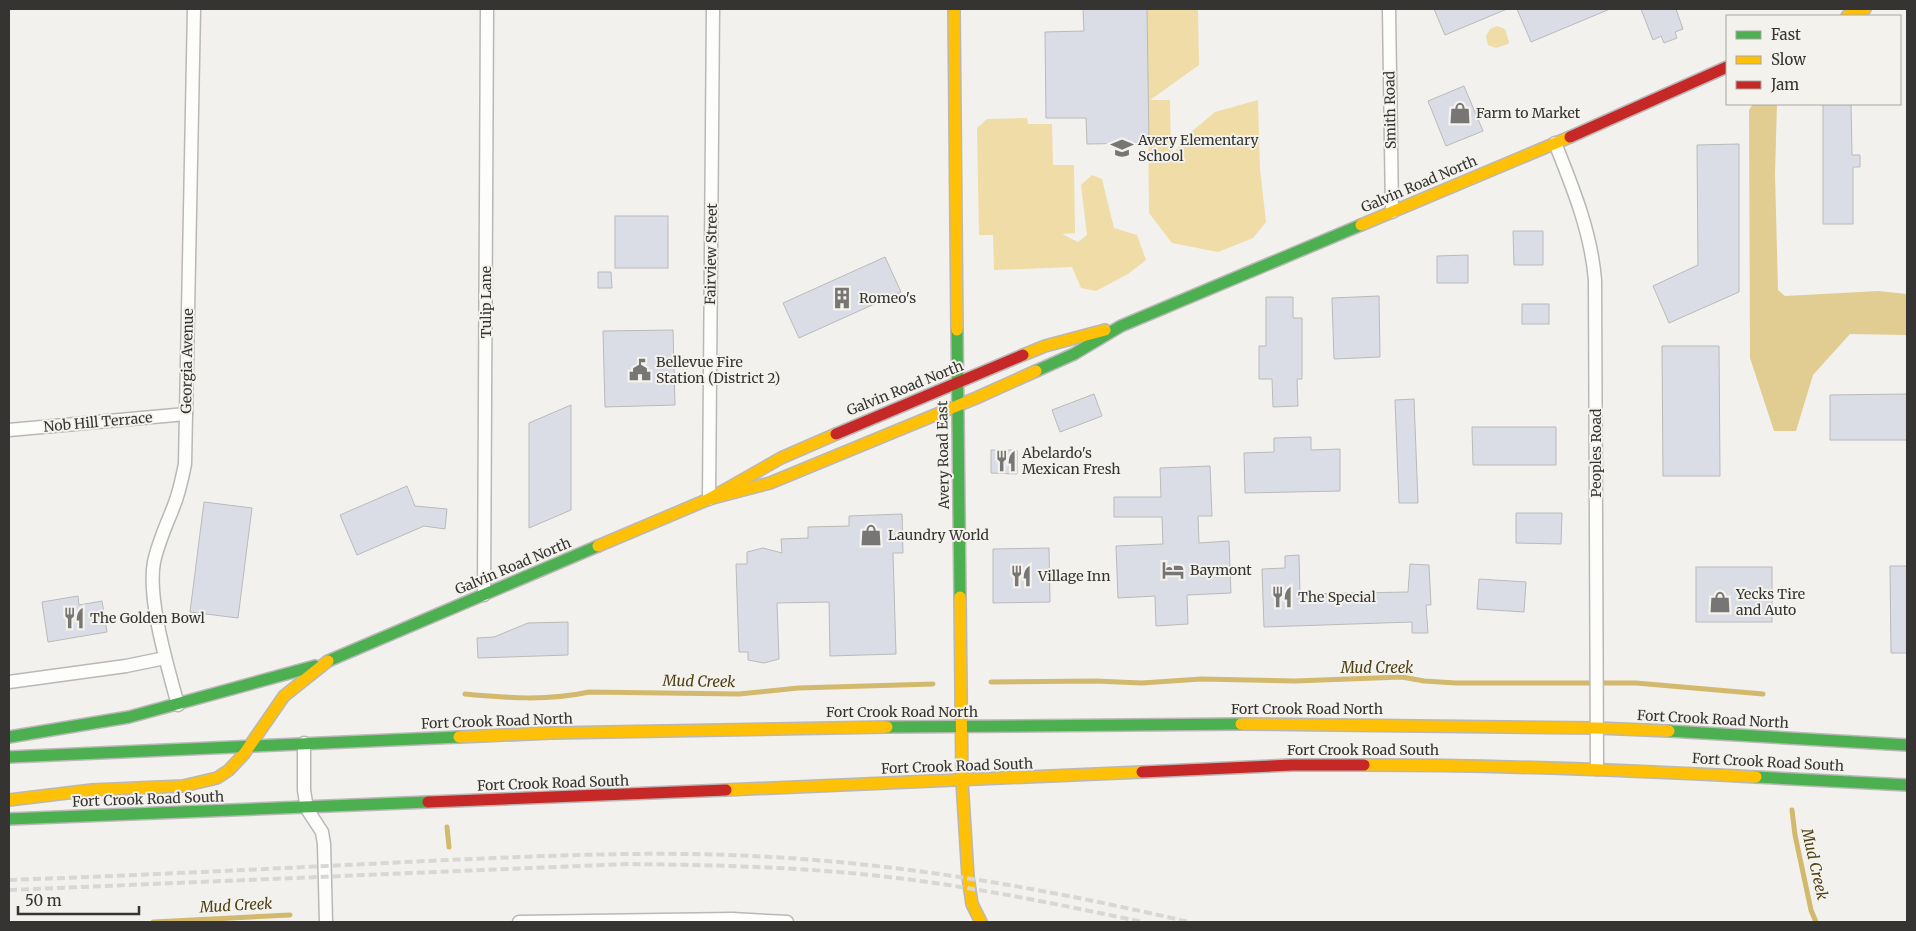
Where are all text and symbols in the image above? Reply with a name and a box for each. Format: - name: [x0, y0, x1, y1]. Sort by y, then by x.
- legend: [1726, 15, 1901, 105]
- text: Fast: [1771, 25, 1801, 44]
- text: Slow: [1771, 50, 1806, 69]
- street label: Smith Road: [1380, 70, 1400, 149]
- text: Jam: [1770, 75, 1799, 94]
- shop icon: Farm to Market: [1447, 100, 1473, 126]
- place label: Farm to Market: [1476, 104, 1581, 122]
- place label: Avery Elementary School: [1137, 131, 1260, 165]
- school or university icon: Avery Elementary School: [1109, 135, 1135, 161]
- street label: Galvin Road North: [1358, 151, 1480, 217]
- street label: Fairview Street: [701, 202, 721, 305]
- street label: Tulip Lane: [477, 266, 495, 338]
- building icon: Romeo's: [829, 285, 855, 311]
- place label: Romeo's: [859, 289, 916, 307]
- street label: Georgia Avenue: [177, 308, 197, 414]
- place label: Bellevue Fire Station (District 2): [656, 353, 780, 387]
- street label: Galvin Road North: [844, 356, 966, 420]
- public building icon: Bellevue Fire Station (District 2): [627, 357, 653, 383]
- street label: Avery Road East: [933, 400, 953, 510]
- street label: Nob Hill Terrace: [43, 408, 153, 436]
- street label: Peoples Road: [1587, 408, 1605, 497]
- place label: Abelardo's Mexican Fresh: [1021, 444, 1121, 478]
- restaurant icon: Abelardo's Mexican Fresh: [993, 448, 1019, 474]
- shop icon: Laundry World: [858, 522, 884, 548]
- place label: Laundry World: [888, 526, 990, 544]
- street label: Galvin Road North: [452, 533, 574, 599]
- hotel icon: Baymont: [1160, 557, 1186, 583]
- place label: Baymont: [1190, 561, 1252, 579]
- restaurant icon: Village Inn: [1008, 563, 1034, 589]
- place label: Village Inn: [1037, 567, 1110, 585]
- restaurant icon: The Special: [1269, 584, 1295, 610]
- place label: Yecks Tire and Auto: [1735, 585, 1805, 619]
- place label: The Special: [1298, 588, 1376, 606]
- shop icon: Yecks Tire and Auto: [1707, 589, 1733, 615]
- restaurant icon: The Golden Bowl: [61, 605, 87, 631]
- place label: The Golden Bowl: [90, 609, 205, 627]
- water label: Mud Creek: [1340, 658, 1414, 677]
- water label: Mud Creek: [662, 671, 736, 691]
- street label: Fort Crook Road North: [1231, 700, 1383, 718]
- street label: Fort Crook Road North: [826, 703, 978, 721]
- street label: Fort Crook Road North: [1637, 706, 1789, 732]
- street label: Fort Crook Road North: [421, 709, 573, 733]
- street label: Fort Crook Road South: [1287, 741, 1439, 759]
- street label: Fort Crook Road South: [1692, 749, 1844, 775]
- street label: Fort Crook Road South: [881, 754, 1033, 778]
- street label: Fort Crook Road South: [477, 771, 629, 795]
- street label: Fort Crook Road South: [72, 787, 224, 811]
- water label: Mud Creek: [1797, 826, 1833, 902]
- scale bar: [18, 884, 139, 916]
- text: 50 m: [25, 891, 62, 910]
- water label: Mud Creek: [198, 894, 274, 916]

